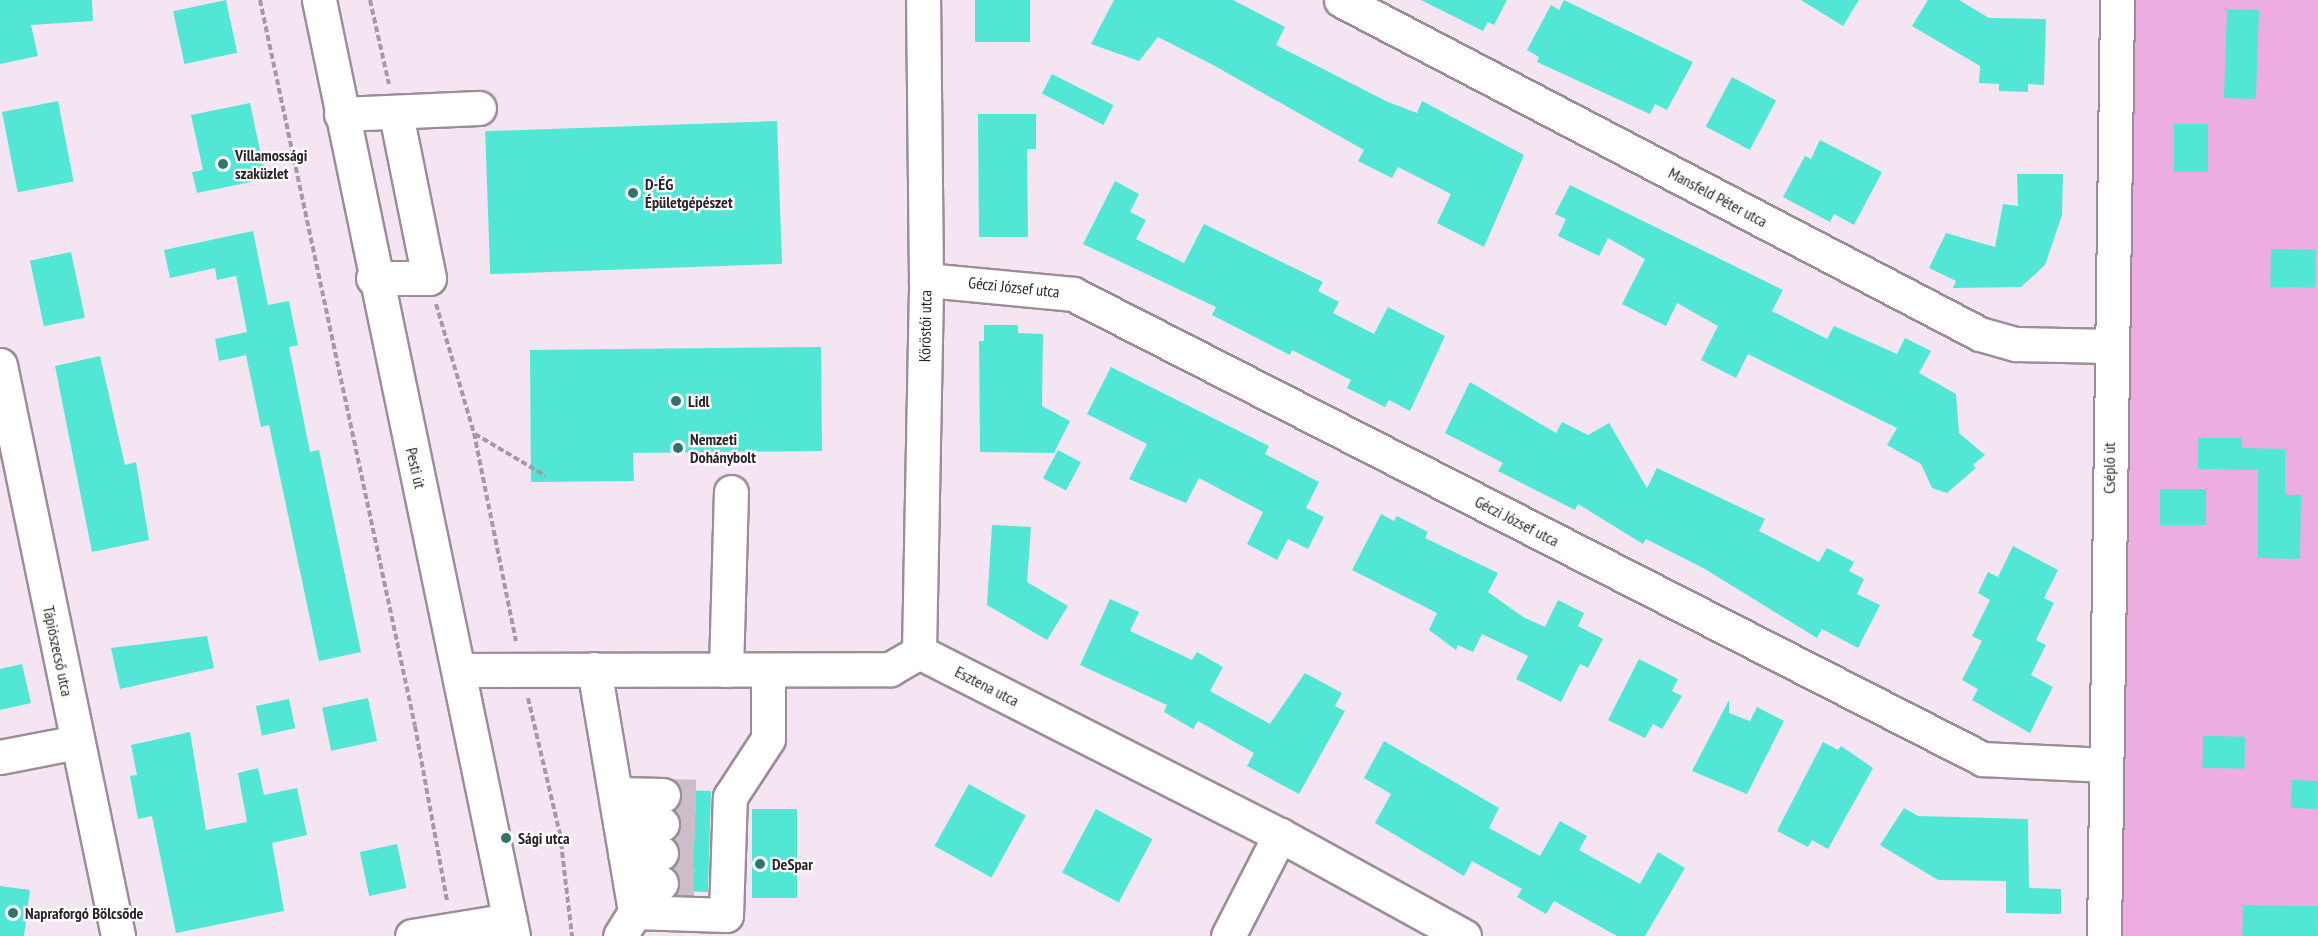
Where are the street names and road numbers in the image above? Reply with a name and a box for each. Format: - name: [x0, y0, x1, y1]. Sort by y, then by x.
- street label: Mansfeld Péter utca: [1665, 163, 1771, 231]
- street label: Géczi József utca: [967, 273, 1061, 301]
- street label: Köröstói utca: [915, 290, 935, 362]
- street label: Cséplő út: [2099, 442, 2119, 494]
- street label: Pesti út: [402, 446, 430, 490]
- street label: Géczi József utca: [1472, 492, 1562, 550]
- street label: Tápiószecső utca: [39, 604, 77, 698]
- street label: Esztena utca: [952, 662, 1022, 710]

